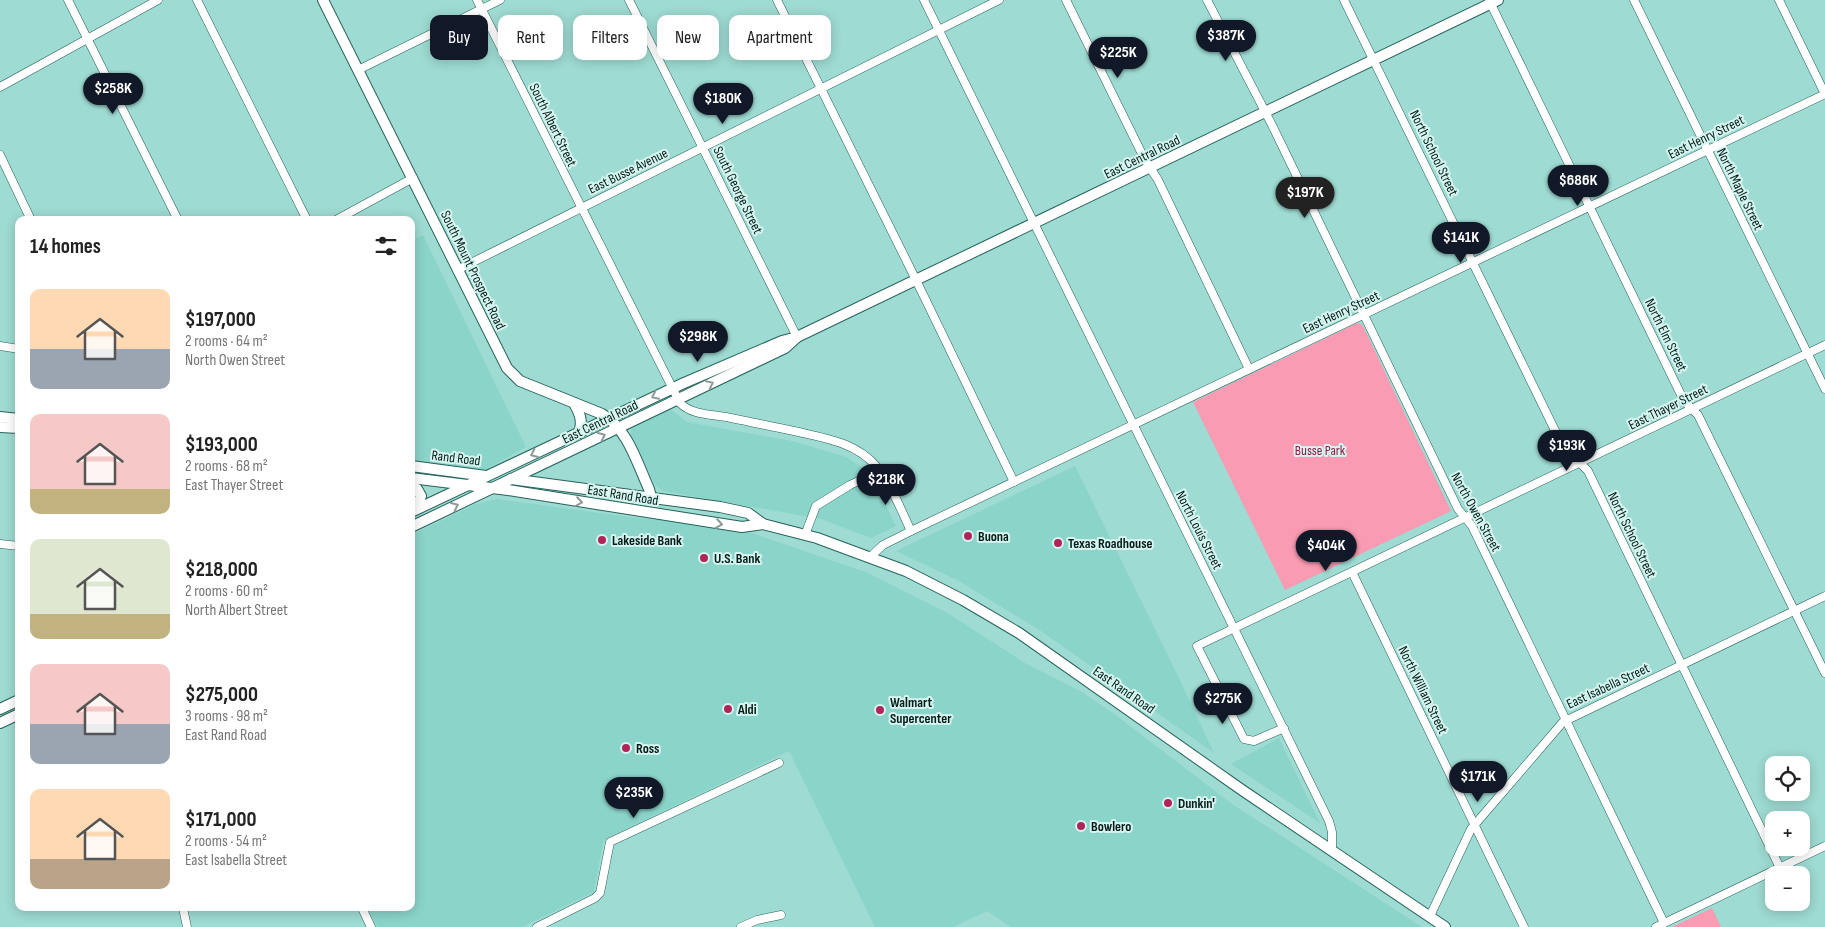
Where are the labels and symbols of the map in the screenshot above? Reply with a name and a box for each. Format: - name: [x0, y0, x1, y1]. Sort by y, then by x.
- pin: $387K: [1191, 20, 1261, 62]
- pin: $225K: [1083, 36, 1153, 79]
- pin: $258K: [78, 72, 148, 115]
- street label: South Albert Street: [526, 81, 580, 169]
- pin: $180K: [688, 82, 758, 125]
- street label: North School Street: [1406, 107, 1462, 199]
- street label: East Henry Street: [1665, 111, 1747, 163]
- street label: East Central Road: [1101, 131, 1183, 183]
- street label: East Busse Avenue: [585, 144, 671, 198]
- street label: South George Street: [709, 144, 767, 236]
- street label: North Maple Street: [1713, 145, 1767, 233]
- pin: $686K: [1543, 164, 1613, 207]
- pin: $197K: [1270, 176, 1340, 219]
- street label: South Mount Prospect Road: [437, 208, 509, 332]
- pin: $141K: [1426, 222, 1496, 264]
- street label: East Henry Street: [1300, 287, 1382, 337]
- street label: North Elm Street: [1641, 296, 1691, 374]
- pin: $298K: [663, 320, 733, 363]
- one-way arrow: [705, 380, 714, 390]
- street label: East Thayer Street: [1626, 381, 1710, 433]
- one-way arrow: [652, 390, 661, 400]
- street label: East Central Road: [559, 396, 641, 448]
- pin: $193K: [1532, 430, 1602, 472]
- one-way arrow: [597, 432, 606, 442]
- park label: Busse Park: [1295, 442, 1346, 459]
- street label: Rand Road: [431, 447, 482, 469]
- one-way arrow: [530, 447, 539, 458]
- pin: $218K: [851, 464, 921, 506]
- street label: North Owen Street: [1447, 470, 1505, 554]
- street label: East Rand Road: [586, 481, 660, 509]
- street label: North Louis Street: [1172, 488, 1226, 572]
- street label: North School Street: [1604, 489, 1660, 581]
- one-way arrow: [575, 496, 583, 506]
- one-way arrow: [450, 502, 459, 512]
- one-way arrow: [715, 518, 724, 528]
- place label: Buona: [978, 528, 1009, 545]
- marker: Buona: [962, 530, 974, 542]
- pin: $404K: [1291, 530, 1361, 572]
- place label: Lakeside Bank: [612, 532, 682, 549]
- marker: Lakeside Bank: [596, 534, 608, 546]
- place label: Texas Roadhouse: [1068, 535, 1153, 552]
- marker: Texas Roadhouse: [1052, 537, 1064, 549]
- place label: U.S. Bank: [714, 550, 761, 567]
- marker: U.S. Bank: [698, 552, 710, 564]
- street label: North William Street: [1394, 643, 1452, 737]
- street label: East Isabella Street: [1564, 659, 1652, 713]
- street label: East Rand Road: [1090, 663, 1158, 718]
- pin: $275K: [1188, 682, 1258, 725]
- place label: Walmart Supercenter: [890, 694, 952, 727]
- place label: Aldi: [737, 701, 757, 718]
- marker: Aldi: [722, 703, 734, 715]
- marker: Walmart Supercenter: [874, 704, 886, 716]
- place label: Ross: [636, 740, 659, 757]
- marker: Ross: [620, 742, 632, 754]
- pin: $171K: [1443, 760, 1513, 803]
- pin: $235K: [599, 776, 669, 819]
- place label: Dunkin': [1178, 795, 1215, 812]
- marker: Dunkin': [1162, 797, 1174, 809]
- place label: Bowlero: [1091, 818, 1131, 835]
- marker: Bowlero: [1075, 820, 1087, 832]

